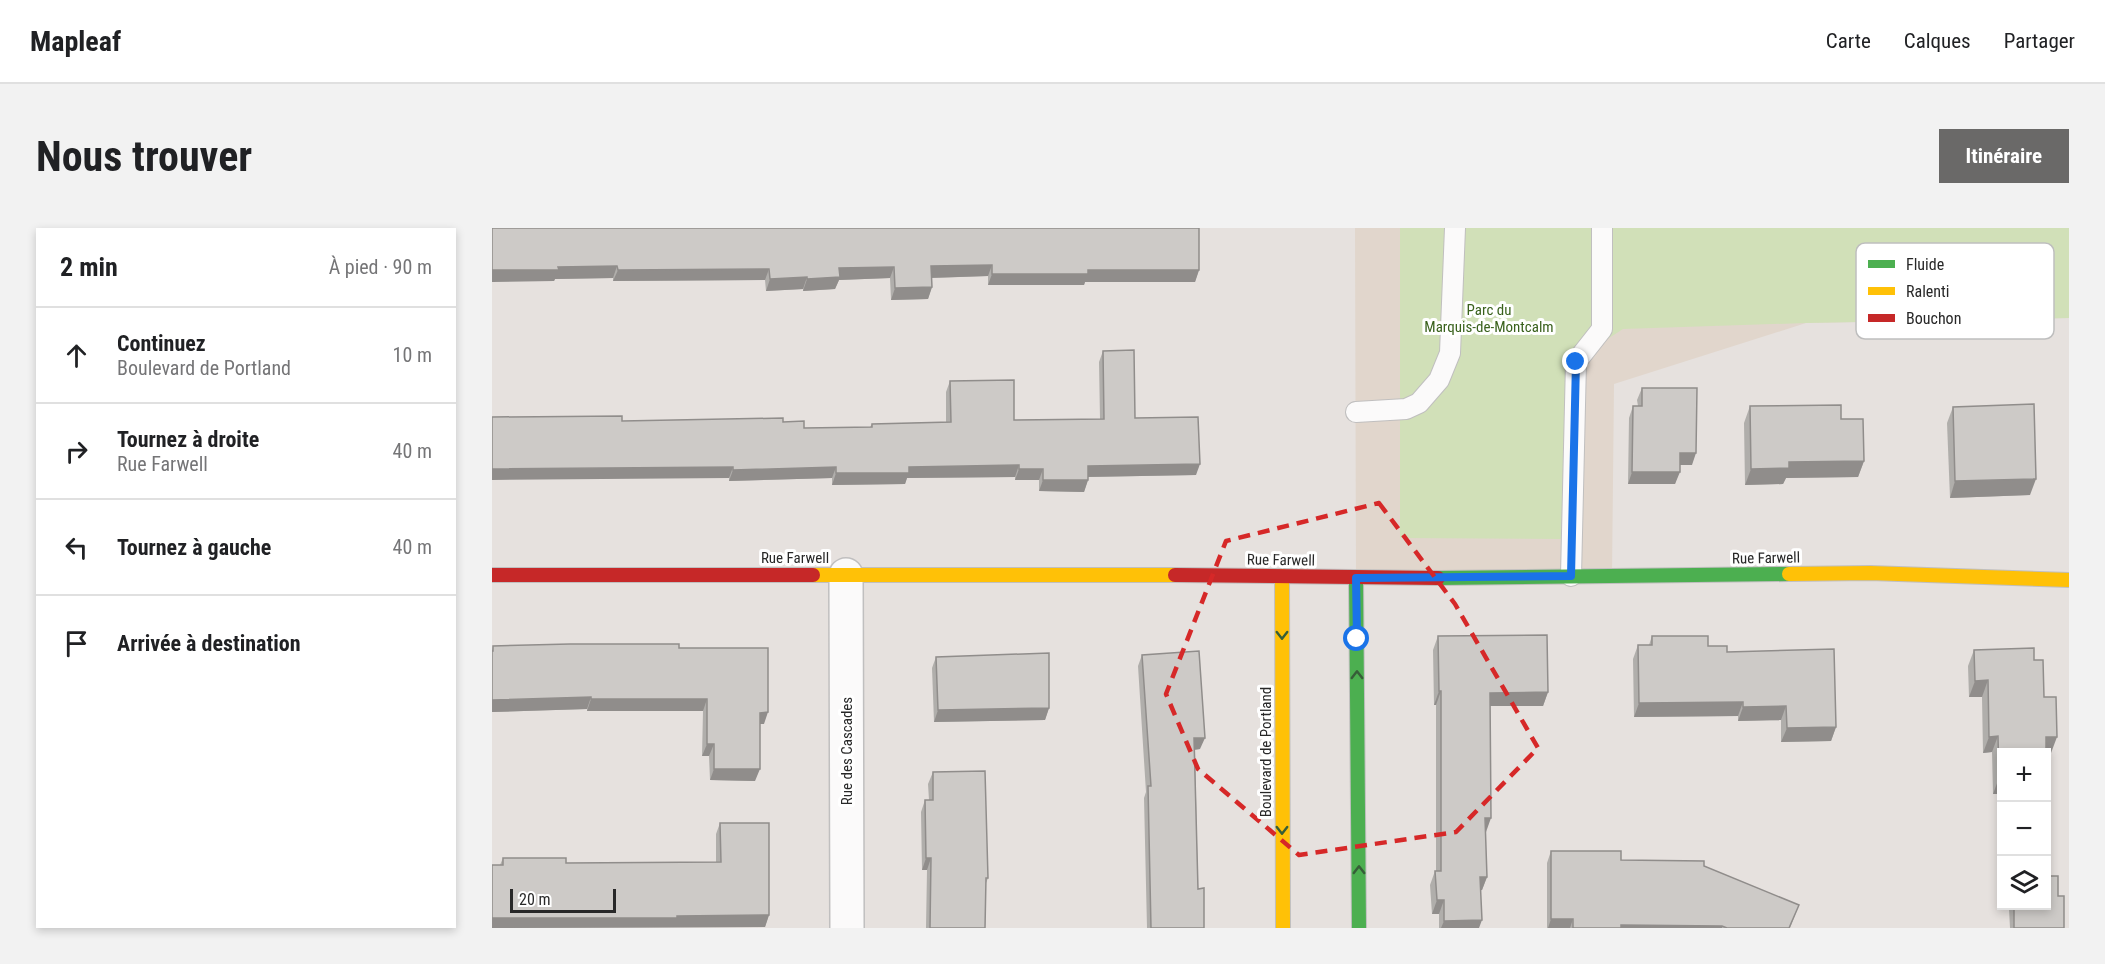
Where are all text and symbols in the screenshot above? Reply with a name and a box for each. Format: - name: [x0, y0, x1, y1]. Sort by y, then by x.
- text: Mapleaf: [30, 25, 121, 58]
- text: Carte: [1826, 29, 1871, 53]
- text: Calques: [1904, 29, 1971, 53]
- text: Partager: [2004, 29, 2075, 53]
- button: Itinéraire: [1939, 129, 2069, 183]
- text: Nous trouver: [36, 132, 252, 181]
- legend: [1856, 243, 2054, 339]
- text: 2 min: [60, 252, 118, 282]
- text: À pied · 90 m: [329, 255, 432, 279]
- text: Fluide: [1906, 255, 1944, 274]
- text: Ralenti: [1906, 282, 1949, 301]
- park label: Parc du Marquis-de-Montcalm: [1424, 301, 1554, 336]
- text: Bouchon: [1906, 309, 1961, 328]
- text: Continuez: [117, 331, 206, 356]
- icon: ahead: [60, 339, 93, 372]
- text: 10 m: [393, 343, 432, 367]
- route end: [1562, 348, 1588, 374]
- text: Boulevard de Portland: [117, 356, 291, 380]
- text: Tournez à droite: [117, 427, 259, 452]
- icon: right: [60, 435, 93, 468]
- text: 40 m: [393, 439, 432, 463]
- text: Rue Farwell: [117, 452, 208, 476]
- icon: left: [60, 531, 93, 564]
- text: Tournez à gauche: [117, 535, 271, 560]
- text: 40 m: [393, 535, 432, 559]
- street label: Rue Farwell: [1732, 548, 1800, 568]
- street label: Rue Farwell: [761, 549, 829, 567]
- street label: Rue Farwell: [1247, 550, 1315, 570]
- route start: [1343, 625, 1369, 651]
- icon: arrive: [60, 627, 93, 660]
- one-way arrow: [1276, 630, 1288, 639]
- text: Arrivée à destination: [117, 631, 301, 656]
- one-way arrow: [1351, 670, 1363, 679]
- street label: Boulevard de Portland: [1257, 687, 1275, 817]
- street label: Rue des Cascades: [838, 697, 856, 805]
- map controls: [1997, 748, 2051, 910]
- button: +: [1997, 748, 2051, 802]
- button: −: [1997, 802, 2051, 856]
- one-way arrow: [1276, 825, 1288, 834]
- button: layers: [1997, 856, 2051, 910]
- one-way arrow: [1353, 865, 1365, 874]
- scale bar: [510, 886, 616, 914]
- text: 20 m: [519, 890, 551, 909]

